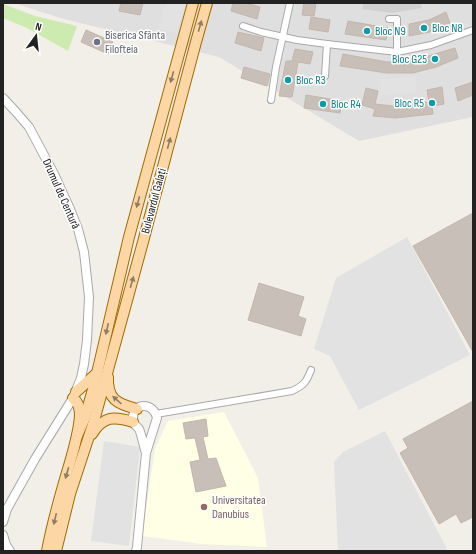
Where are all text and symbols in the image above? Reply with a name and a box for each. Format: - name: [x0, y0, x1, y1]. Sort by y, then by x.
- north arrow: [16, 16, 56, 56]
- one-way arrow: [197, 19, 203, 31]
- text: N: [34, 20, 43, 34]
- place label: Bloc N8: [432, 21, 463, 36]
- marker: Bloc N8: [419, 23, 429, 33]
- place label: Bloc N9: [375, 24, 406, 39]
- marker: Bloc N9: [362, 26, 372, 36]
- place label: Biserica Sfânta Filofteia: [105, 28, 165, 57]
- marker: Biserica Sfânta Filofteia: [92, 37, 102, 47]
- place label: Bloc G25: [392, 52, 427, 67]
- marker: Bloc G25: [430, 54, 440, 64]
- one-way arrow: [169, 71, 175, 83]
- place label: Bloc R3: [296, 73, 326, 88]
- marker: Bloc R3: [283, 75, 293, 85]
- place label: Bloc R5: [394, 96, 424, 111]
- place label: Bloc R4: [331, 97, 361, 112]
- marker: Bloc R5: [427, 98, 437, 108]
- marker: Bloc R4: [318, 99, 328, 109]
- one-way arrow: [166, 136, 172, 148]
- street label: Drumul de Centură: [39, 157, 83, 232]
- street label: Bulevardul Galați: [138, 167, 170, 235]
- one-way arrow: [135, 197, 141, 209]
- one-way arrow: [129, 276, 135, 288]
- one-way arrow: [104, 322, 110, 335]
- one-way arrow: [112, 396, 122, 405]
- one-way arrow: [64, 467, 70, 479]
- place label: Universitatea Danubius: [212, 493, 266, 522]
- marker: Universitatea Danubius: [199, 502, 209, 512]
- one-way arrow: [51, 513, 57, 526]

